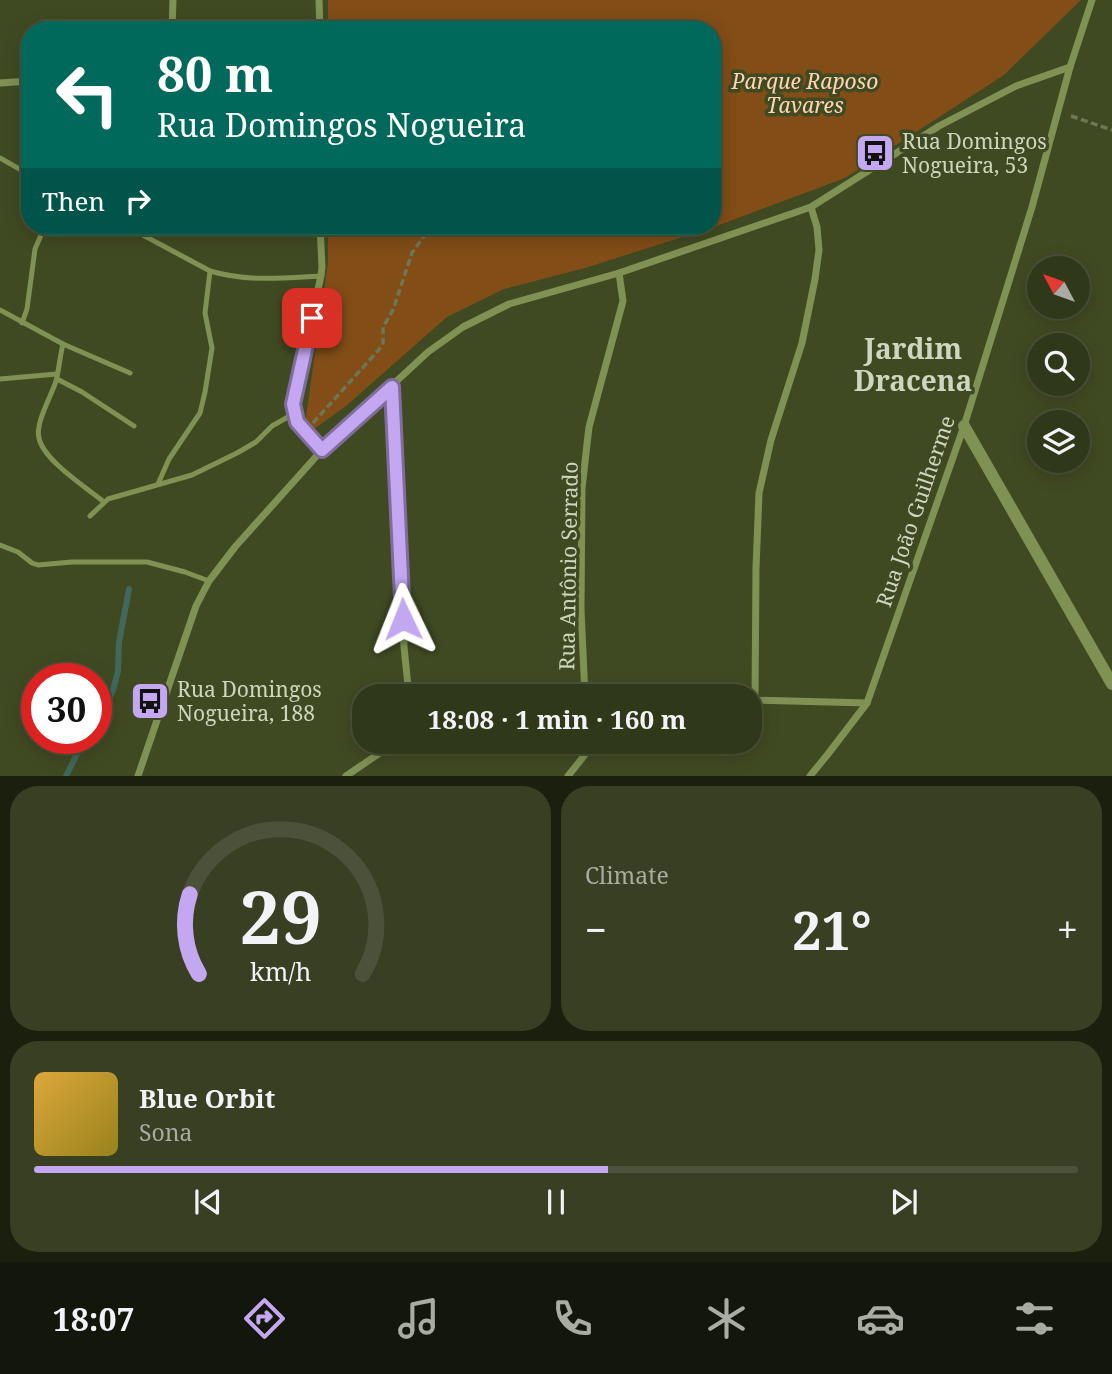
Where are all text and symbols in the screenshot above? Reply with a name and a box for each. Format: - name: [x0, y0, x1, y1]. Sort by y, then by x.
- text: 80 m: [157, 40, 273, 106]
- icon: left: [42, 49, 133, 140]
- park label: Parque Raposo Tavares: [731, 67, 878, 119]
- text: Rua Domingos Nogueira: [157, 103, 526, 146]
- place label: Rua Domingos Nogueira, 53: [902, 127, 1047, 179]
- bus stop icon: Rua Domingos Nogueira, 53: [854, 132, 896, 174]
- icon: right: [119, 182, 157, 220]
- text: Then: [42, 183, 105, 219]
- north arrow: [1027, 256, 1090, 318]
- map controls: [1027, 256, 1090, 473]
- pin: [282, 288, 342, 348]
- icon: arrive: [293, 299, 331, 337]
- district label: Jardim Dracena: [854, 329, 972, 399]
- button: search: [1027, 333, 1090, 396]
- button: layers: [1027, 410, 1090, 473]
- street label: Rua João Guilherme: [869, 412, 961, 610]
- street label: Rua Antônio Serrado: [552, 461, 584, 671]
- position arrow: [366, 582, 440, 656]
- speed limit sign: 30: [21, 663, 112, 754]
- place label: Rua Domingos Nogueira, 188: [177, 675, 322, 727]
- bus stop icon: Rua Domingos Nogueira, 188: [129, 680, 171, 722]
- text: 18:08 · 1 min · 160 m: [427, 701, 687, 737]
- text: Climate: [585, 859, 669, 891]
- text: 29: [239, 867, 322, 966]
- text: 21°: [792, 894, 872, 965]
- text: −: [585, 903, 607, 955]
- text: +: [1057, 903, 1078, 955]
- text: km/h: [250, 954, 311, 988]
- text: Blue Orbit: [139, 1080, 275, 1116]
- text: Sona: [139, 1116, 193, 1148]
- icon: previous: [189, 1183, 227, 1221]
- icon: pause: [537, 1183, 575, 1221]
- icon: next: [885, 1183, 923, 1221]
- icon: directions: [240, 1294, 289, 1343]
- icon: music: [394, 1294, 443, 1343]
- icon: phone: [548, 1294, 597, 1343]
- icon: climate: [702, 1294, 751, 1343]
- icon: car: [856, 1294, 905, 1343]
- icon: filters: [1010, 1294, 1059, 1343]
- text: 18:07: [53, 1297, 135, 1340]

